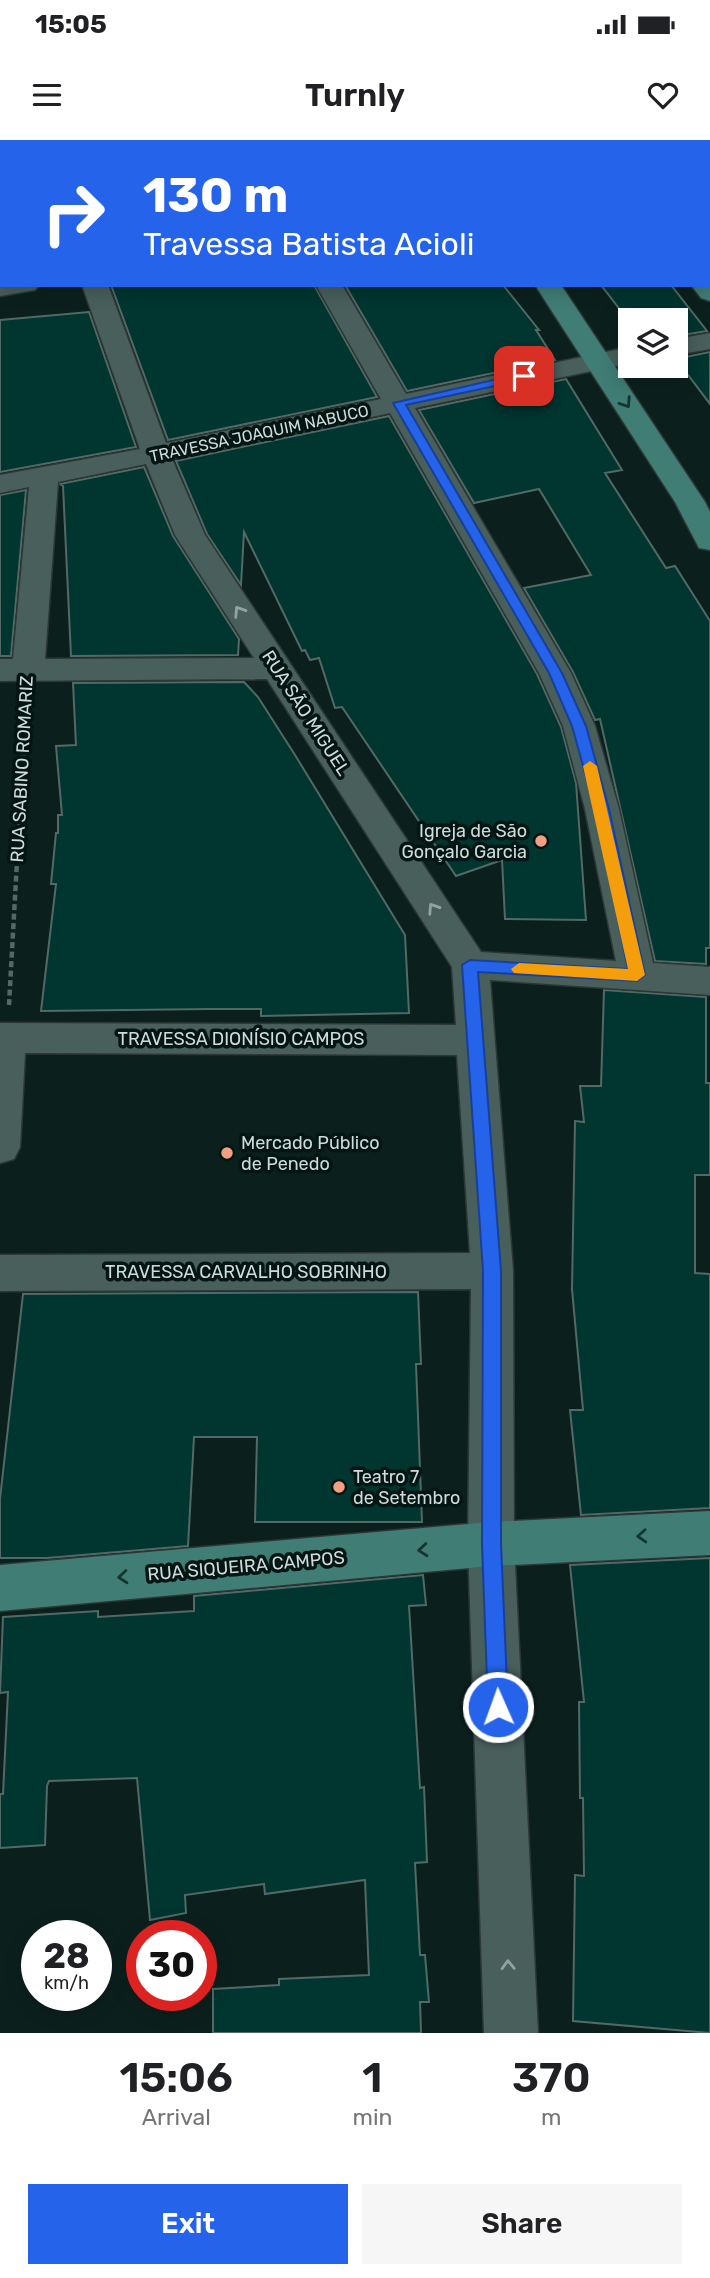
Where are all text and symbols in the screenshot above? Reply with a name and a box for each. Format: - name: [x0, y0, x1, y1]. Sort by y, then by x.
- text: 15:05: [35, 9, 107, 40]
- icon: menu: [28, 76, 66, 114]
- text: Turnly: [305, 76, 405, 114]
- icon: heart: [644, 76, 682, 114]
- text: 130 m: [143, 166, 288, 224]
- icon: right: [28, 168, 119, 259]
- text: Travessa Batista Acioli: [143, 225, 475, 263]
- map controls: [618, 308, 688, 378]
- button: layers: [618, 308, 688, 378]
- pin: [494, 346, 554, 406]
- icon: arrive: [505, 357, 543, 395]
- one-way arrow: [618, 395, 631, 408]
- street label: TRAVESSA JOAQUIM NABUCO: [148, 401, 370, 466]
- one-way arrow: [235, 606, 248, 619]
- street label: RUA SÃO MIGUEL: [257, 646, 355, 780]
- street label: RUA SABINO ROMARIZ: [6, 675, 38, 863]
- place label: Igreja de São Gonçalo Garcia: [401, 820, 527, 863]
- marker: Igreja de São Gonçalo Garcia: [533, 833, 549, 849]
- one-way arrow: [428, 903, 441, 916]
- street label: TRAVESSA DIONÍSIO CAMPOS: [117, 1028, 365, 1050]
- place label: Mercado Público de Penedo: [241, 1132, 379, 1175]
- marker: Mercado Público de Penedo: [219, 1145, 235, 1161]
- street label: TRAVESSA CARVALHO SOBRINHO: [105, 1261, 387, 1283]
- place label: Teatro 7 de Setembro: [353, 1466, 460, 1509]
- marker: Teatro 7 de Setembro: [331, 1479, 347, 1495]
- one-way arrow: [636, 1529, 647, 1544]
- one-way arrow: [417, 1542, 428, 1557]
- street label: RUA SIQUEIRA CAMPOS: [146, 1546, 346, 1586]
- one-way arrow: [118, 1569, 129, 1584]
- position arrow: [461, 1670, 535, 1744]
- speed limit sign: 30: [126, 1920, 217, 2011]
- text: 28: [43, 1935, 90, 1977]
- one-way arrow: [501, 1959, 516, 1970]
- text: km/h: [44, 1972, 89, 1994]
- text: 15:06: [120, 2053, 233, 2103]
- text: 1: [362, 2053, 382, 2103]
- text: 370: [512, 2053, 590, 2103]
- text: Arrival: [142, 2103, 211, 2131]
- text: min: [352, 2103, 392, 2131]
- text: m: [541, 2103, 561, 2131]
- button: Exit: [28, 2184, 348, 2264]
- button: Share: [362, 2184, 682, 2264]

